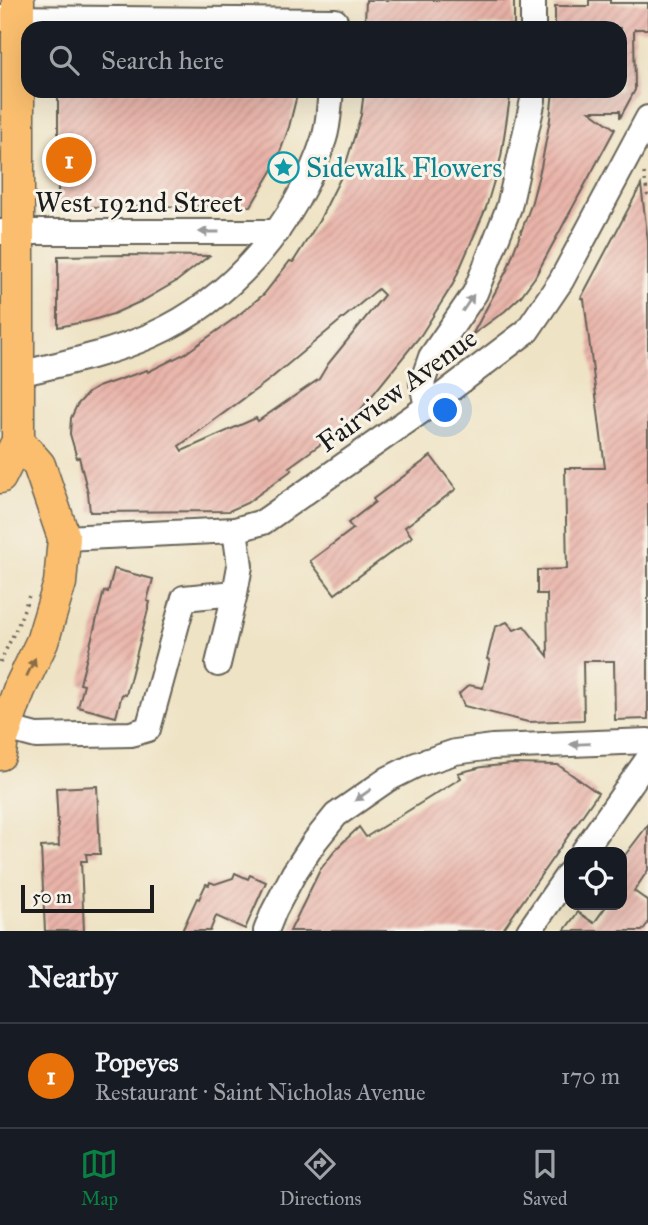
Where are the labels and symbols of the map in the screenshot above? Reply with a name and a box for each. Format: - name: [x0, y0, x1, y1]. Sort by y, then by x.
- pin: 1: [46, 134, 92, 186]
- place icon: Sidewalk Flowers: [266, 150, 300, 184]
- place label: Sidewalk Flowers: [306, 150, 503, 185]
- street label: West 192nd Street: [35, 185, 243, 220]
- one-way arrow: [198, 226, 220, 238]
- one-way arrow: [461, 294, 475, 312]
- street label: Fairview Avenue: [310, 320, 484, 460]
- your location: [428, 393, 462, 427]
- one-way arrow: [25, 656, 36, 677]
- one-way arrow: [569, 738, 591, 749]
- one-way arrow: [354, 788, 372, 802]
- scale bar: [21, 882, 154, 914]

